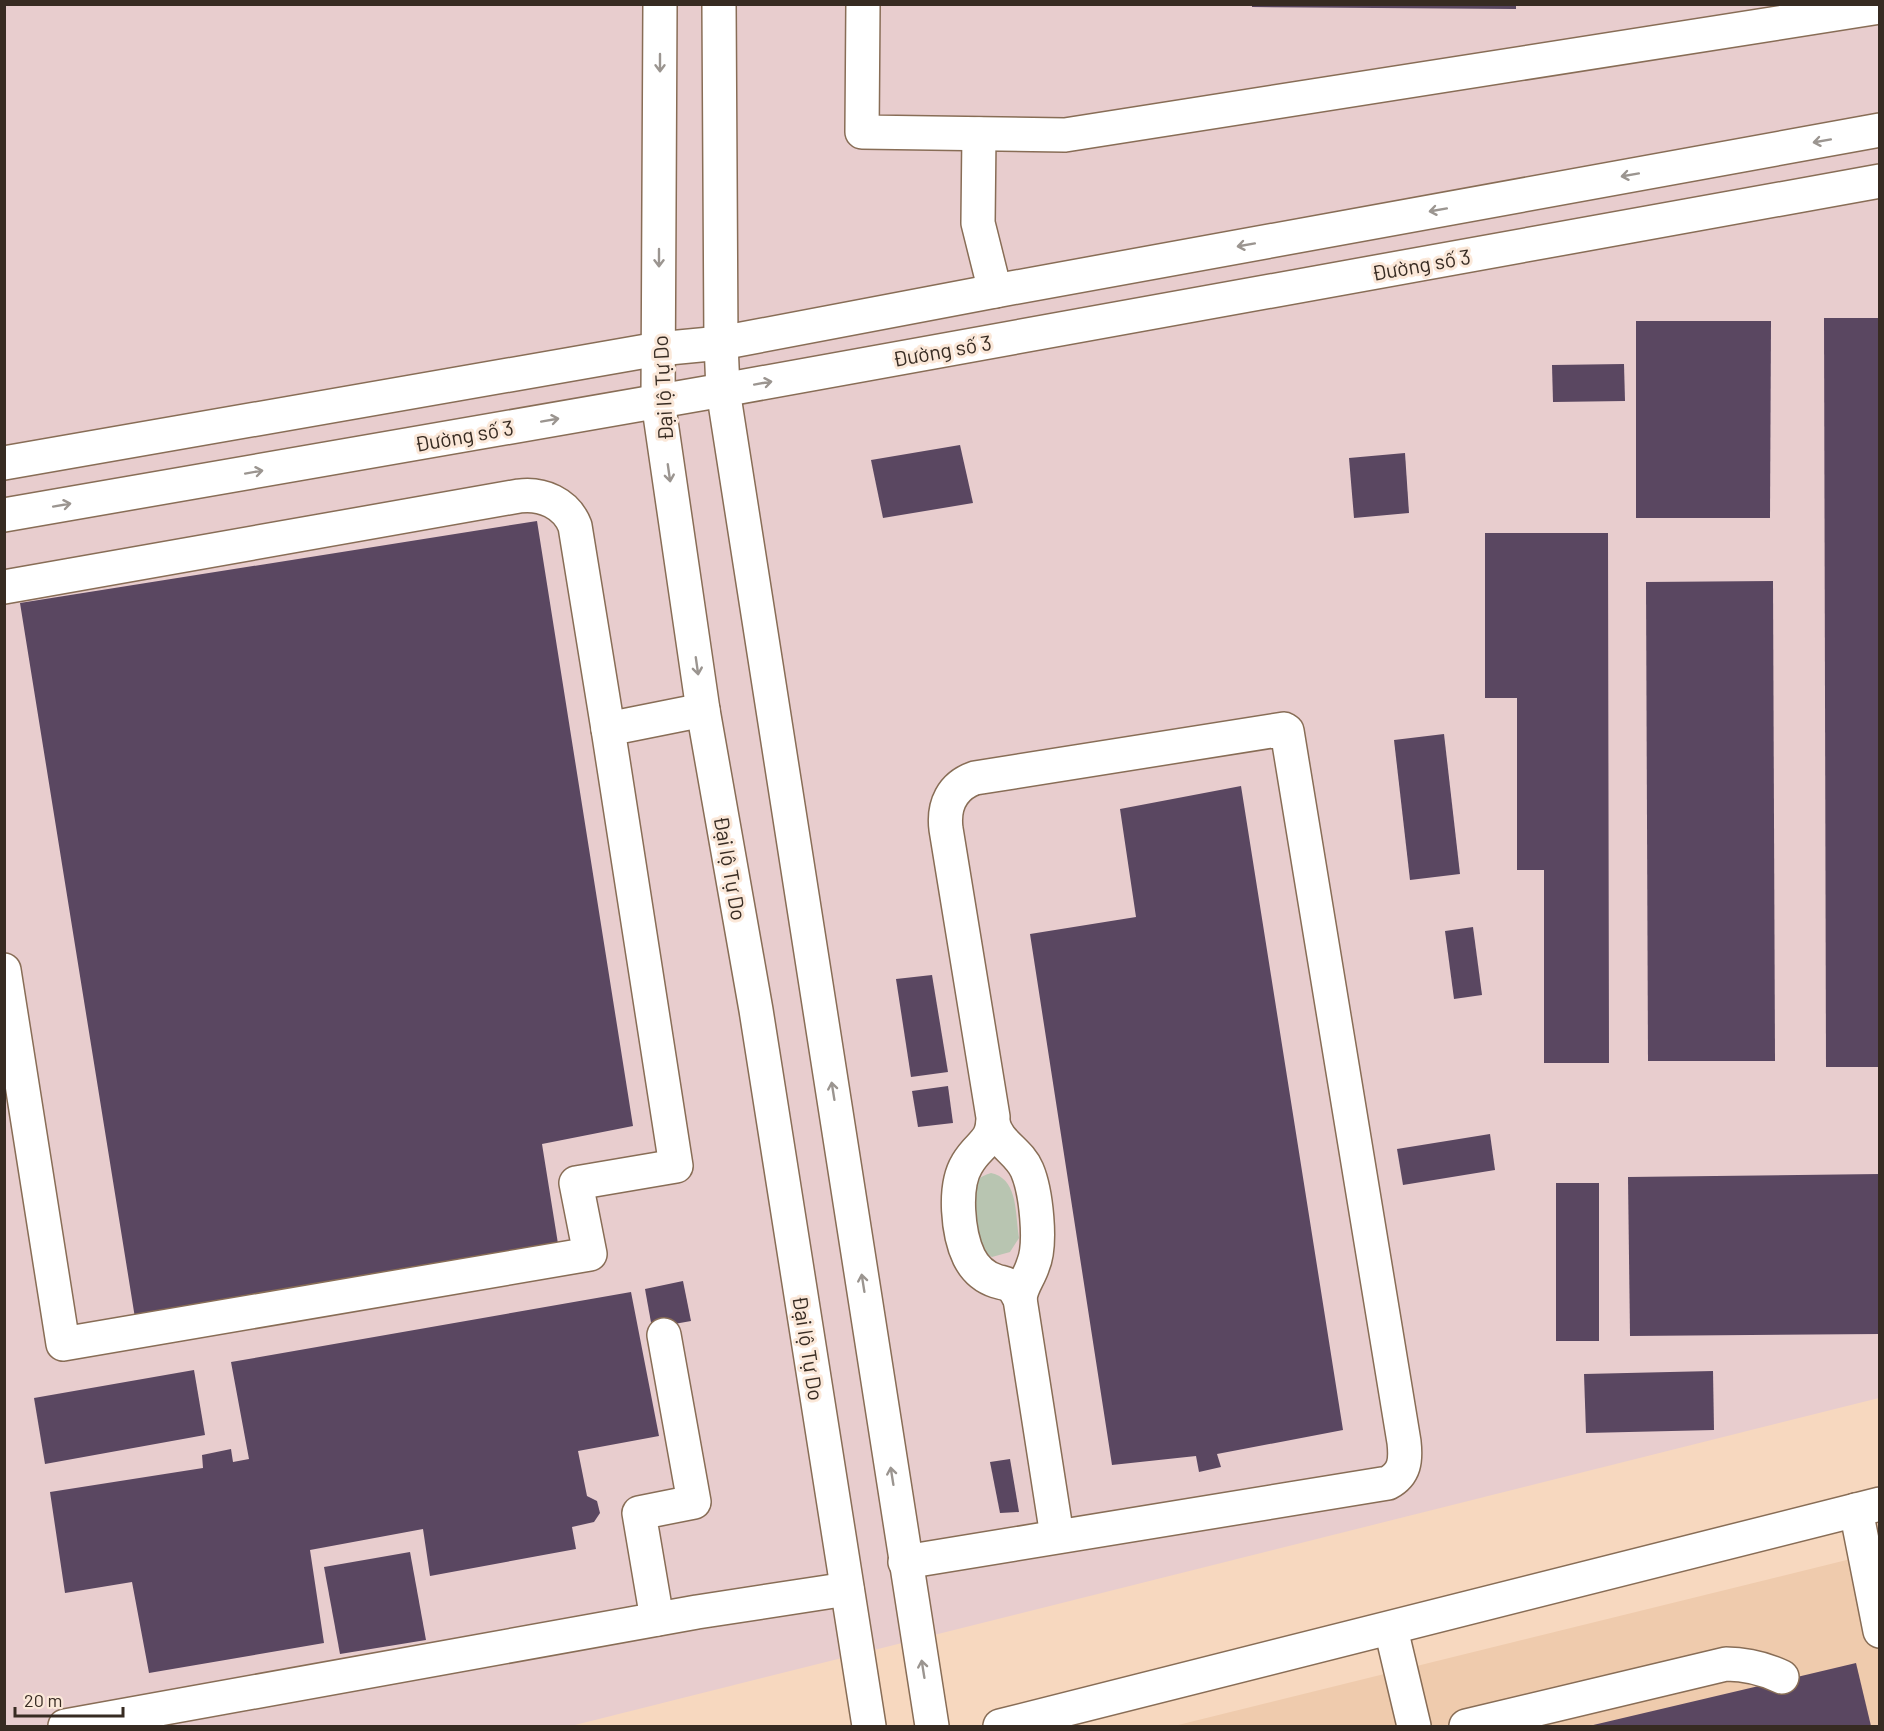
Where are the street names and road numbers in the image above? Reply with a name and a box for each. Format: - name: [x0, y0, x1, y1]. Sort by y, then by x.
- street label: Đường số 3: [1370, 243, 1472, 285]
- street label: Đường số 3: [891, 329, 993, 371]
- street label: Đại lộ Tự Do: [647, 335, 677, 441]
- street label: Đường số 3: [413, 414, 515, 456]
- street label: Đại lộ Tự Do: [710, 814, 752, 922]
- street label: Đại lộ Tự Do: [788, 1294, 830, 1402]

